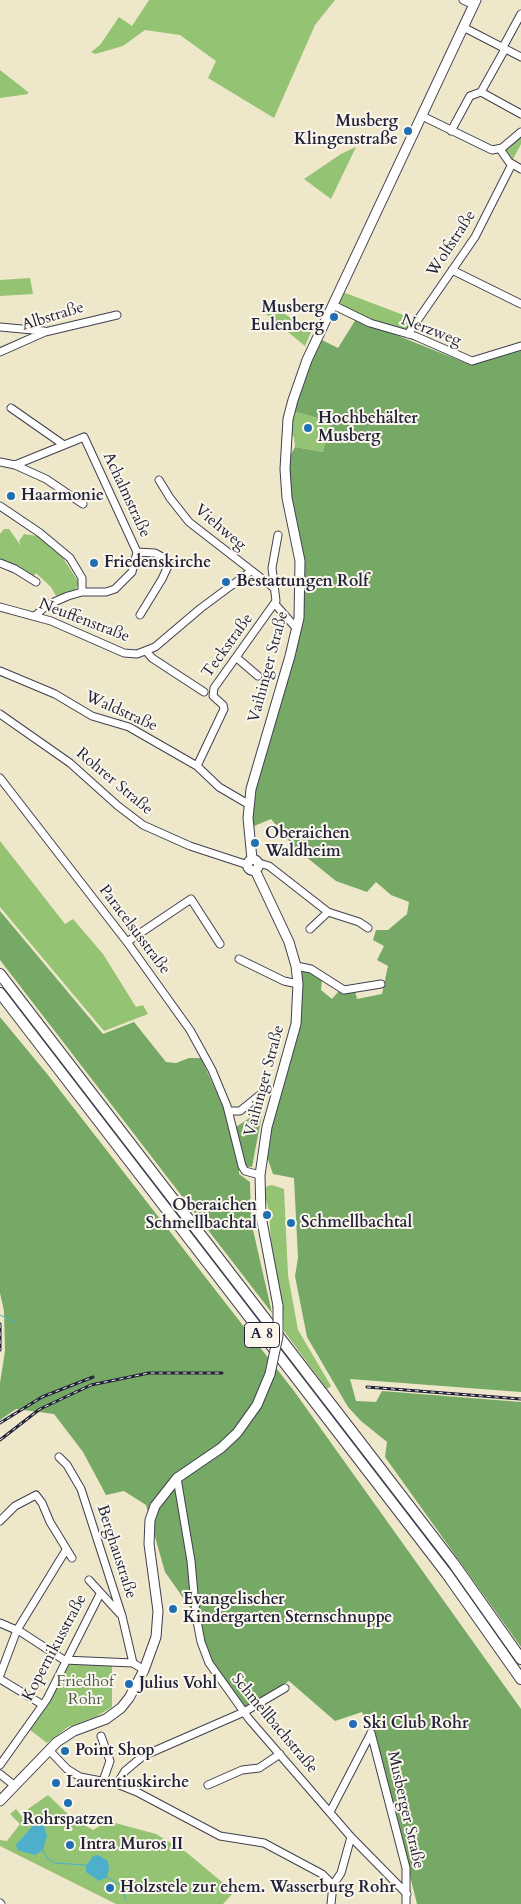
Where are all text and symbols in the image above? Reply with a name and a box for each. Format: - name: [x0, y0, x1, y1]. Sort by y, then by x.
- place label: Musberg Klingenstraße: [294, 112, 398, 150]
- marker: Musberg Klingenstraße: [402, 125, 414, 137]
- street label: Wolfstraße: [423, 207, 481, 281]
- street label: Albstraße: [20, 298, 86, 336]
- place label: Musberg Eulenberg: [251, 298, 324, 336]
- marker: Musberg Eulenberg: [328, 311, 340, 323]
- street label: Nerzweg: [398, 311, 464, 351]
- place label: Hochbehälter Musberg: [318, 409, 418, 447]
- marker: Hochbehälter Musberg: [302, 422, 314, 434]
- street label: Achalmstraße: [98, 449, 154, 541]
- place label: Haarmonie: [21, 486, 104, 506]
- marker: Haarmonie: [5, 490, 17, 502]
- street label: Viehweg: [190, 501, 250, 555]
- place label: Friedenskirche: [104, 553, 211, 573]
- marker: Friedenskirche: [88, 557, 100, 569]
- place label: Bestattungen Rolf: [236, 572, 368, 592]
- marker: Bestattungen Rolf: [220, 576, 232, 588]
- street label: Neuffenstraße: [36, 595, 132, 647]
- street label: Vaihinger Straße: [245, 609, 293, 725]
- street label: Teckstraße: [198, 610, 258, 682]
- street label: Waldstraße: [82, 688, 160, 736]
- street label: Rohrer Straße: [72, 744, 156, 820]
- place label: Oberaichen Waldheim: [265, 824, 350, 862]
- marker: Oberaichen Waldheim: [249, 837, 261, 849]
- street label: Paracelsusstraße: [94, 881, 174, 979]
- street label: Vaihinger Straße: [241, 1023, 289, 1139]
- place label: Oberaichen Schmellbachtal: [146, 1196, 257, 1234]
- marker: Oberaichen Schmellbachtal: [261, 1209, 273, 1221]
- place label: Schmellbachtal: [301, 1213, 412, 1233]
- marker: Schmellbachtal: [285, 1217, 297, 1229]
- road number: A 8: [244, 1322, 280, 1348]
- street label: Berghaustraße: [92, 1503, 140, 1601]
- place label: Evangelischer Kindergarten Sternschnuppe: [183, 1590, 392, 1628]
- street label: Kopernikusstraße: [19, 1591, 91, 1705]
- marker: Evangelischer Kindergarten Sternschnuppe: [167, 1603, 179, 1615]
- street label: Schmellbachstraße: [227, 1670, 321, 1778]
- park label: Friedhof Rohr: [56, 1672, 114, 1710]
- place label: Julius Vohl: [139, 1674, 217, 1694]
- marker: Julius Vohl: [123, 1678, 135, 1690]
- place label: Ski Club Rohr: [363, 1714, 468, 1734]
- marker: Ski Club Rohr: [347, 1718, 359, 1730]
- place label: Point Shop: [75, 1741, 154, 1761]
- marker: Point Shop: [59, 1745, 71, 1757]
- street label: Musberger Straße: [382, 1749, 428, 1871]
- place label: Laurentiuskirche: [66, 1773, 189, 1793]
- marker: Laurentiuskirche: [50, 1777, 62, 1789]
- marker: Rohrspatzen: [62, 1797, 74, 1809]
- place label: Rohrspatzen: [22, 1810, 114, 1830]
- place label: Intra Muros II: [80, 1835, 183, 1855]
- marker: Intra Muros II: [64, 1839, 76, 1851]
- place label: Holzstele zur ehem. Wasserburg Rohr: [120, 1878, 396, 1898]
- marker: Holzstele zur ehem. Wasserburg Rohr: [104, 1882, 116, 1894]

